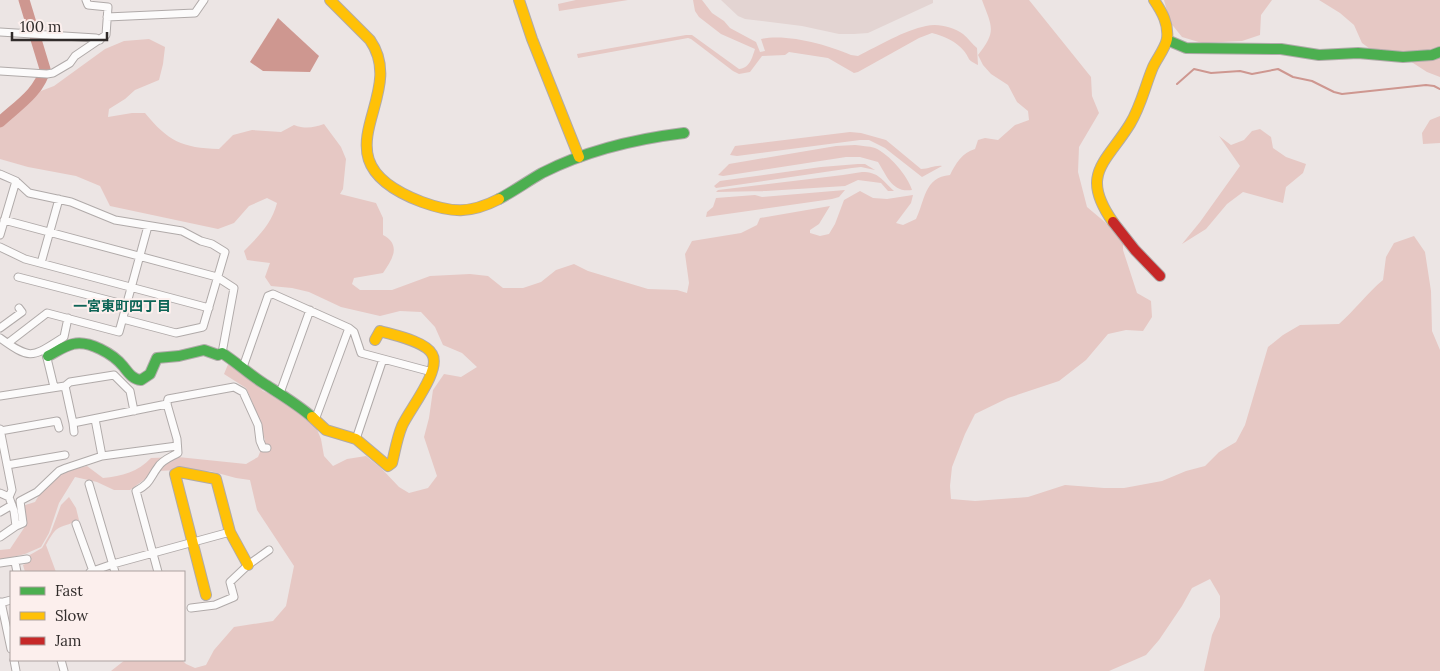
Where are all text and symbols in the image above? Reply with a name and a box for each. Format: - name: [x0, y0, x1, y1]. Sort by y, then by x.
- scale bar: [12, 10, 108, 42]
- text: 100 m: [20, 17, 61, 36]
- district label: 一宮東町四丁目: [73, 297, 171, 315]
- legend: [10, 571, 185, 661]
- text: Fast: [55, 581, 83, 600]
- text: Slow: [55, 606, 88, 625]
- text: Jam: [54, 631, 82, 650]

